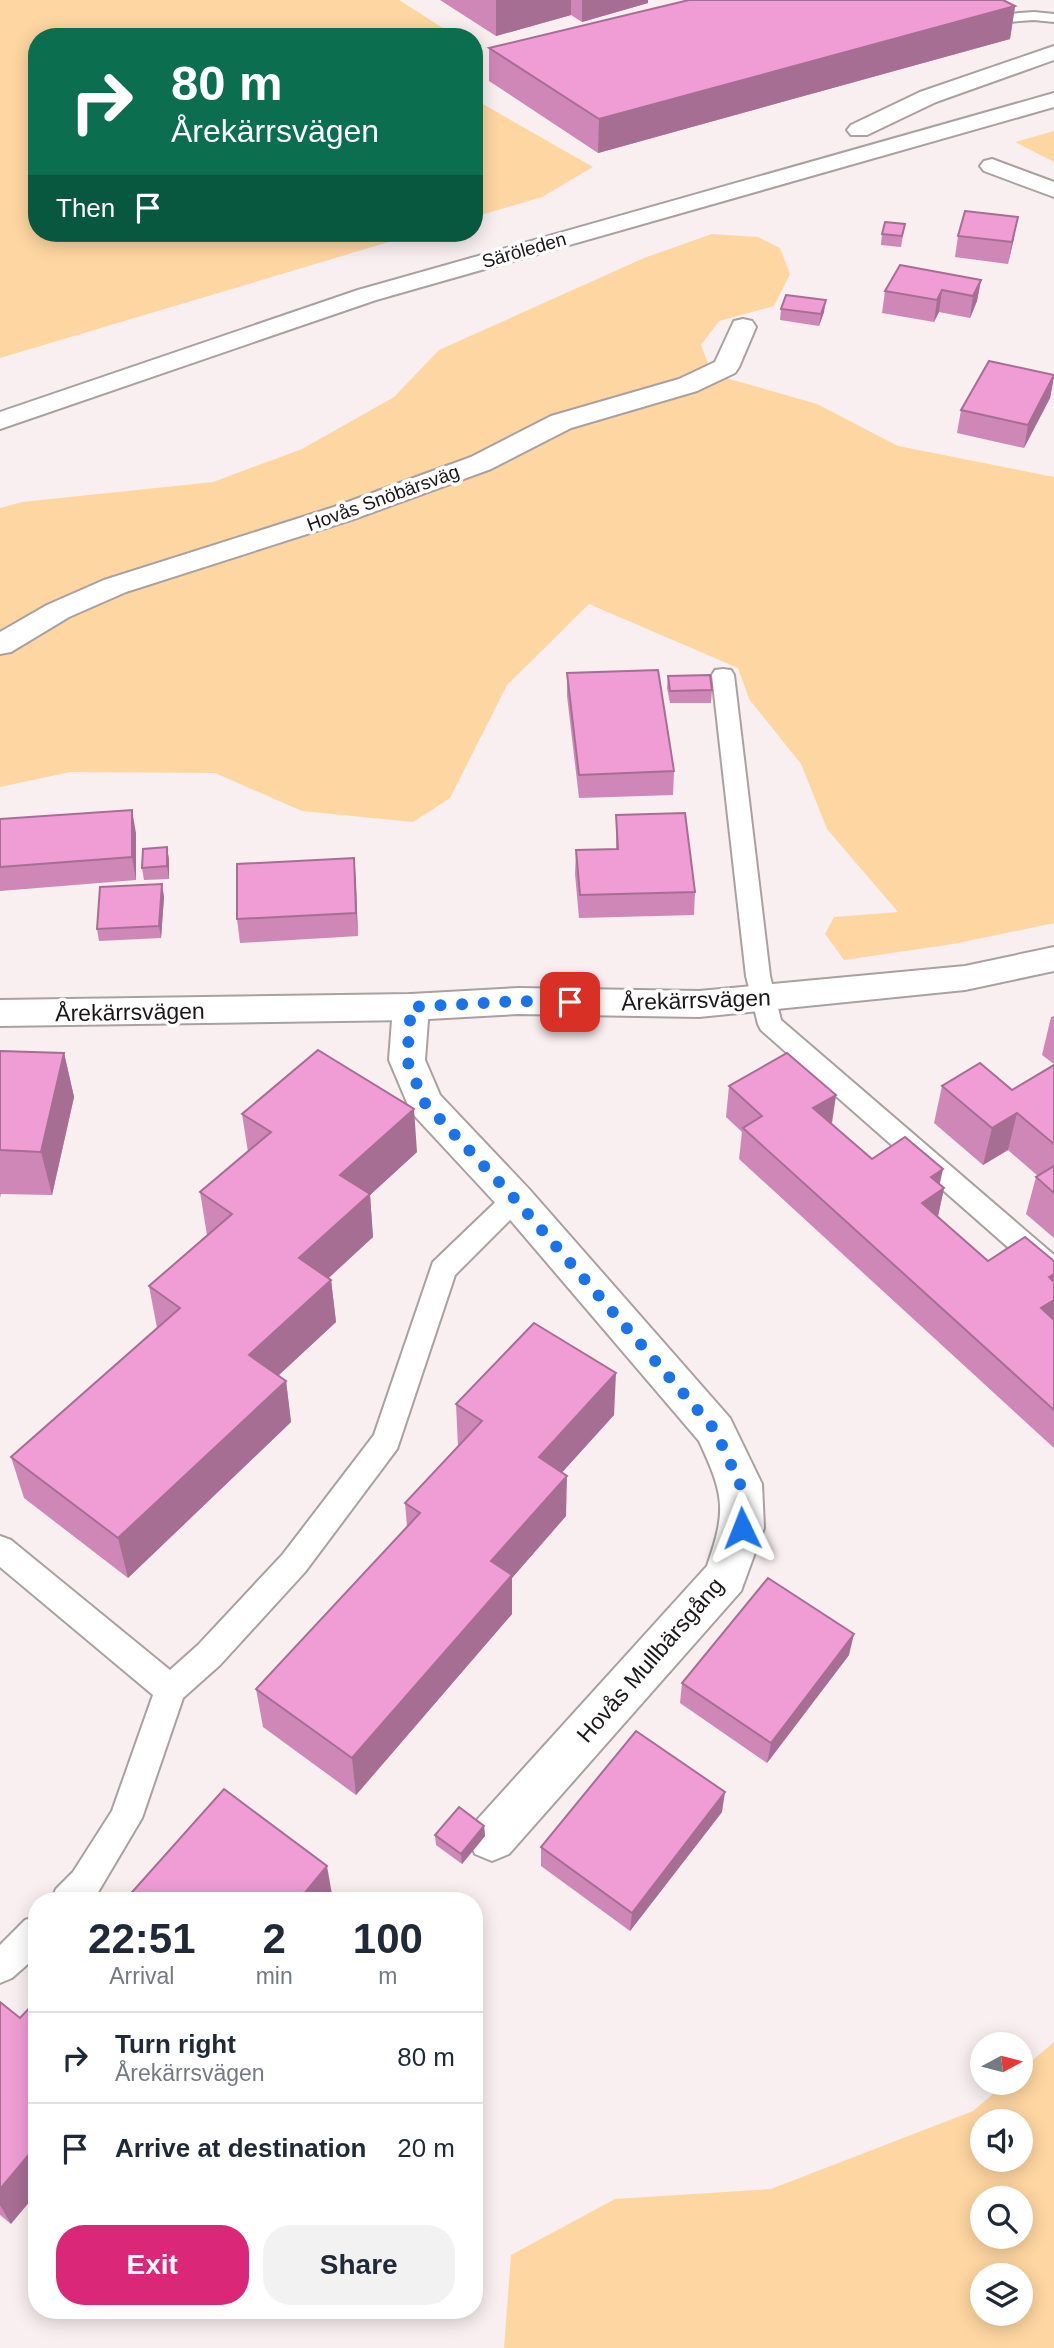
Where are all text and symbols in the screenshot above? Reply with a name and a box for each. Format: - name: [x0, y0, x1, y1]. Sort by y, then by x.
- icon: right: [56, 56, 147, 147]
- text: 80 m: [171, 56, 283, 110]
- text: Årekärrsvägen: [171, 113, 379, 149]
- icon: arrive: [129, 189, 167, 227]
- text: Then: [56, 193, 115, 223]
- street label: Säröleden: [479, 228, 569, 272]
- street label: Hovås Snöbärsväg: [304, 461, 462, 535]
- pin: [540, 972, 600, 1032]
- icon: arrive: [551, 983, 589, 1021]
- street label: Årekärrsvägen: [621, 983, 771, 1016]
- street label: Årekärrsvägen: [55, 997, 205, 1026]
- position arrow: [705, 1491, 779, 1565]
- street label: Hovås Mullbärsgång: [571, 1572, 729, 1748]
- text: 22:51: [88, 1915, 196, 1962]
- text: 2: [262, 1915, 286, 1962]
- text: 100: [353, 1915, 423, 1962]
- text: Arrival: [109, 1963, 174, 1989]
- text: min: [256, 1963, 293, 1989]
- text: m: [378, 1963, 397, 1989]
- text: Turn right: [115, 2029, 236, 2059]
- north arrow: [970, 2032, 1032, 2095]
- map controls: [970, 2032, 1033, 2326]
- icon: right: [56, 2039, 94, 2077]
- text: 80 m: [397, 2042, 455, 2072]
- text: Årekärrsvägen: [115, 2060, 265, 2086]
- button: sound: [970, 2109, 1033, 2172]
- icon: arrive: [56, 2130, 94, 2168]
- text: Arrive at destination: [115, 2133, 366, 2163]
- text: 20 m: [397, 2133, 455, 2163]
- button: search: [970, 2186, 1033, 2249]
- button: Exit: [56, 2225, 249, 2305]
- button: Share: [263, 2225, 455, 2305]
- button: layers: [970, 2263, 1033, 2326]

